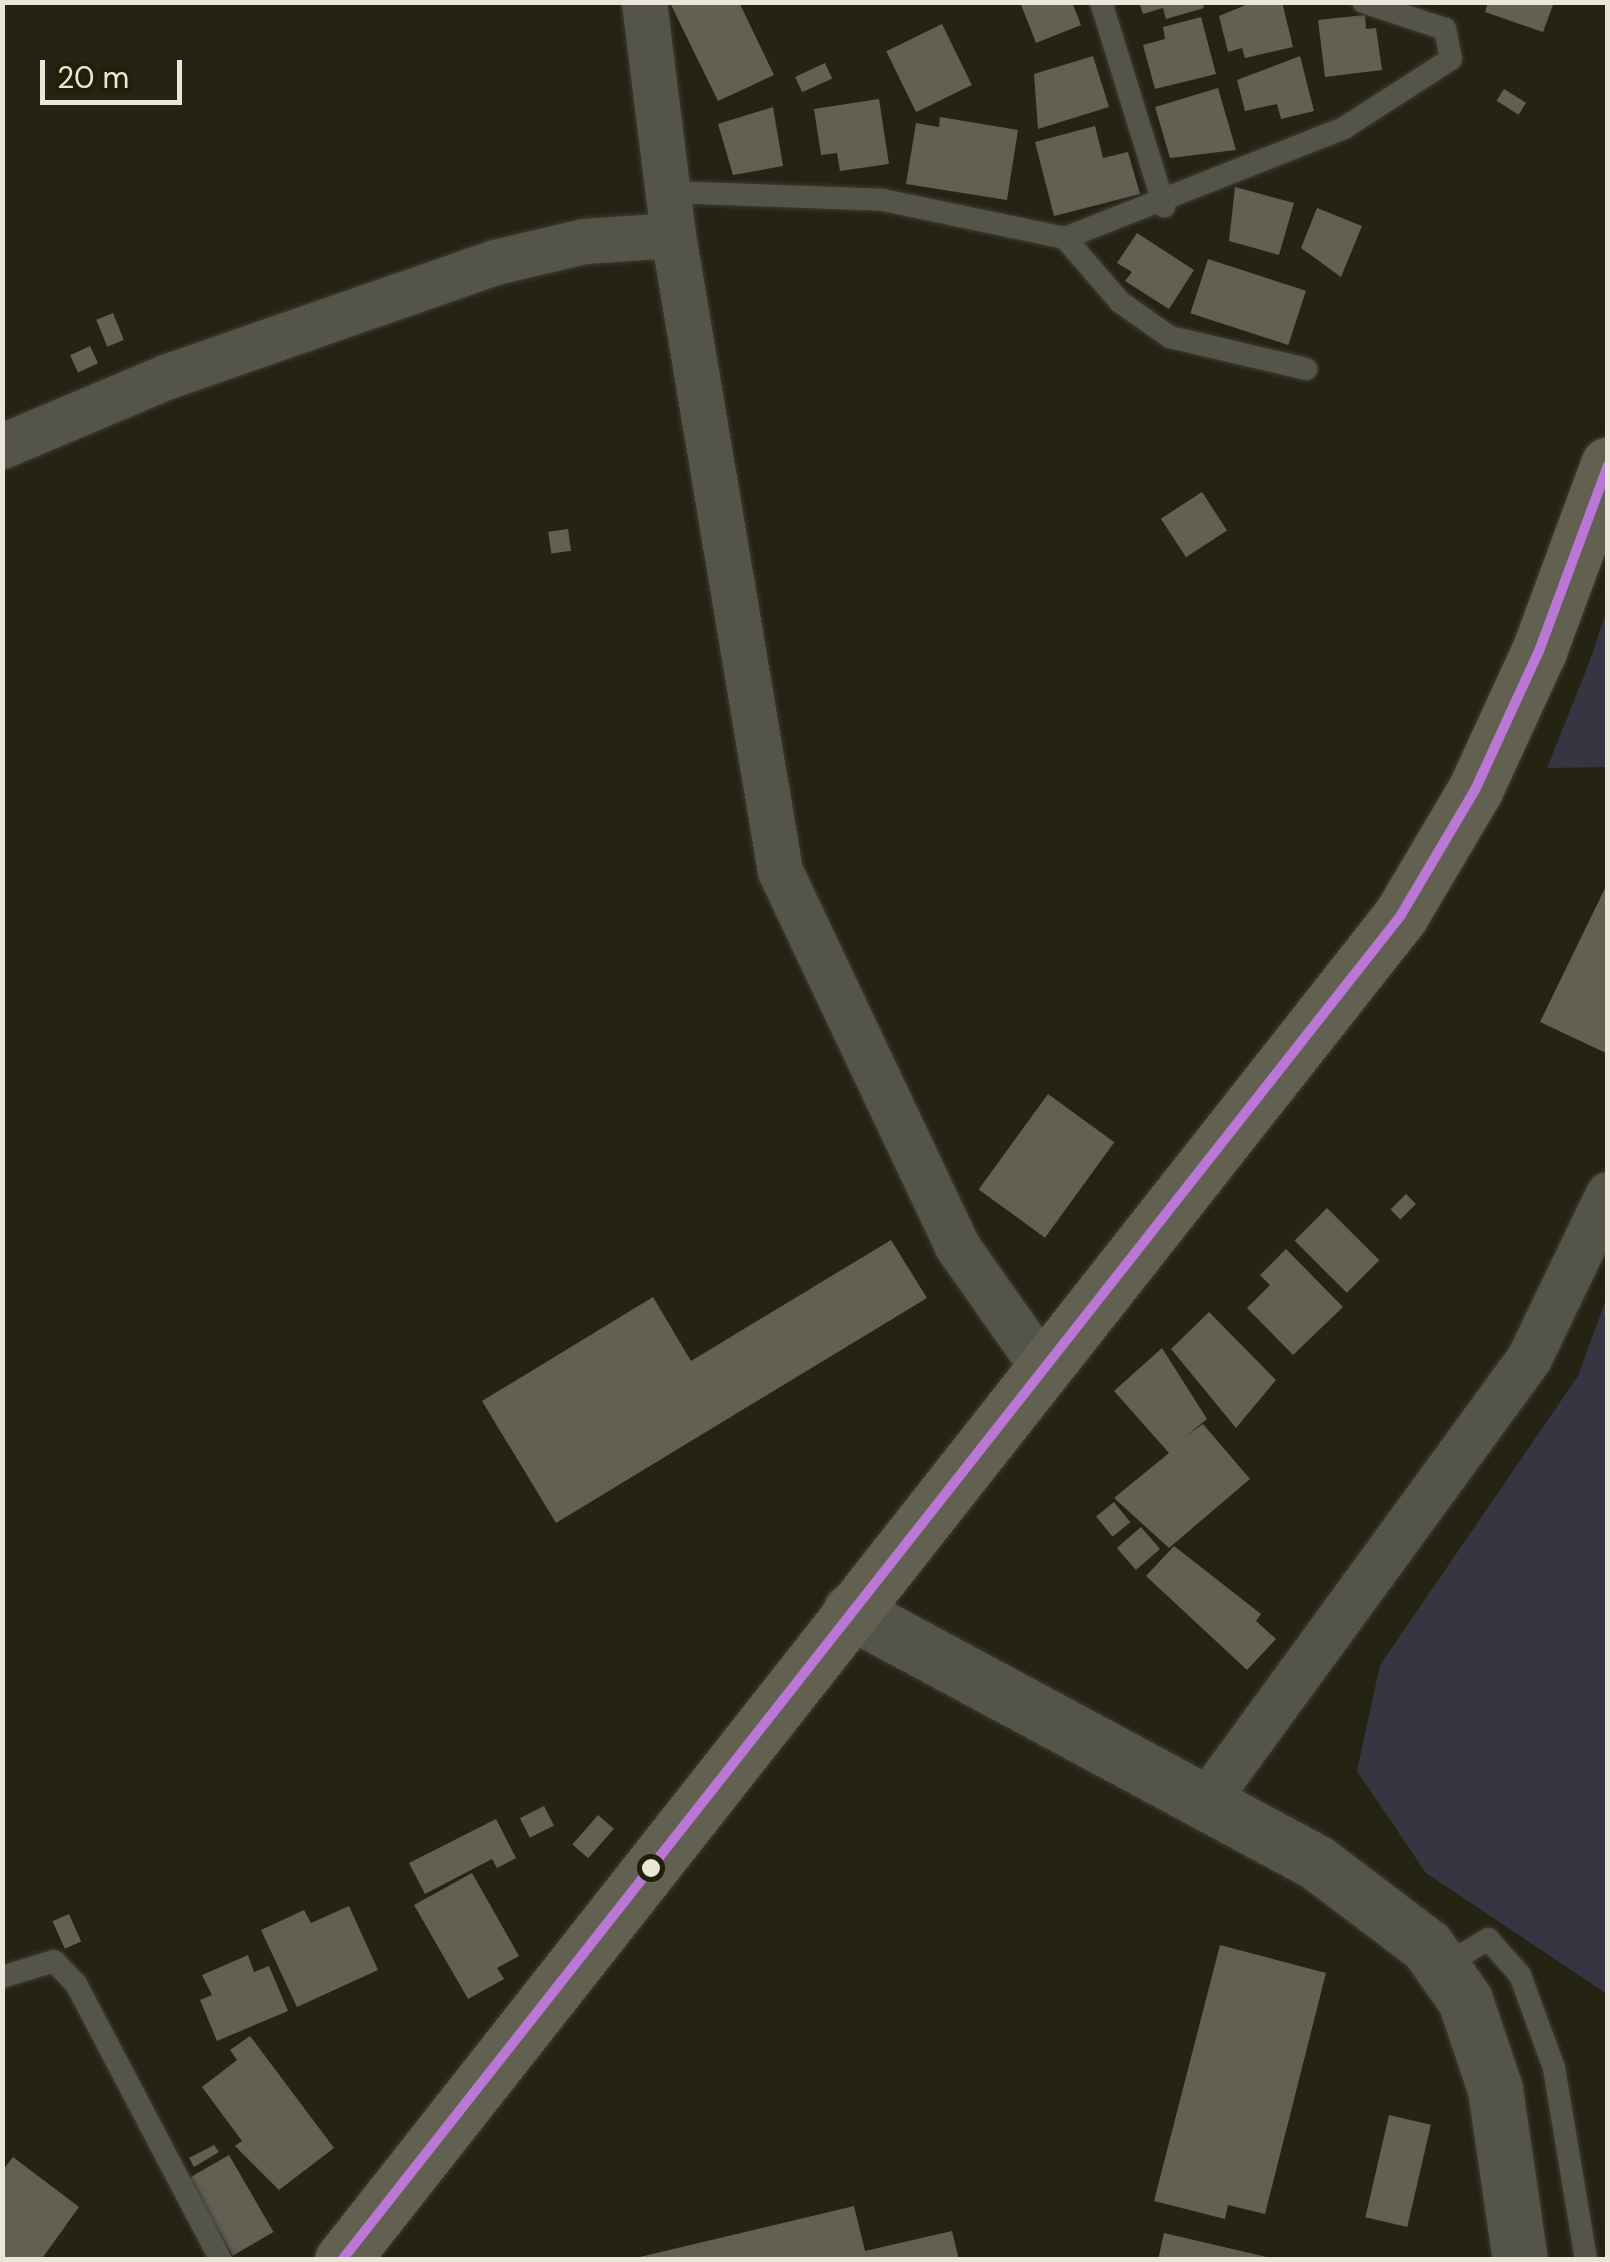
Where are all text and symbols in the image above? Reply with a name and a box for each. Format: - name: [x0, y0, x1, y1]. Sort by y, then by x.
- scale bar: [45, 40, 188, 102]
- text: 20 m: [57, 58, 129, 97]
- unlabelled marker: [641, 1858, 661, 1878]

